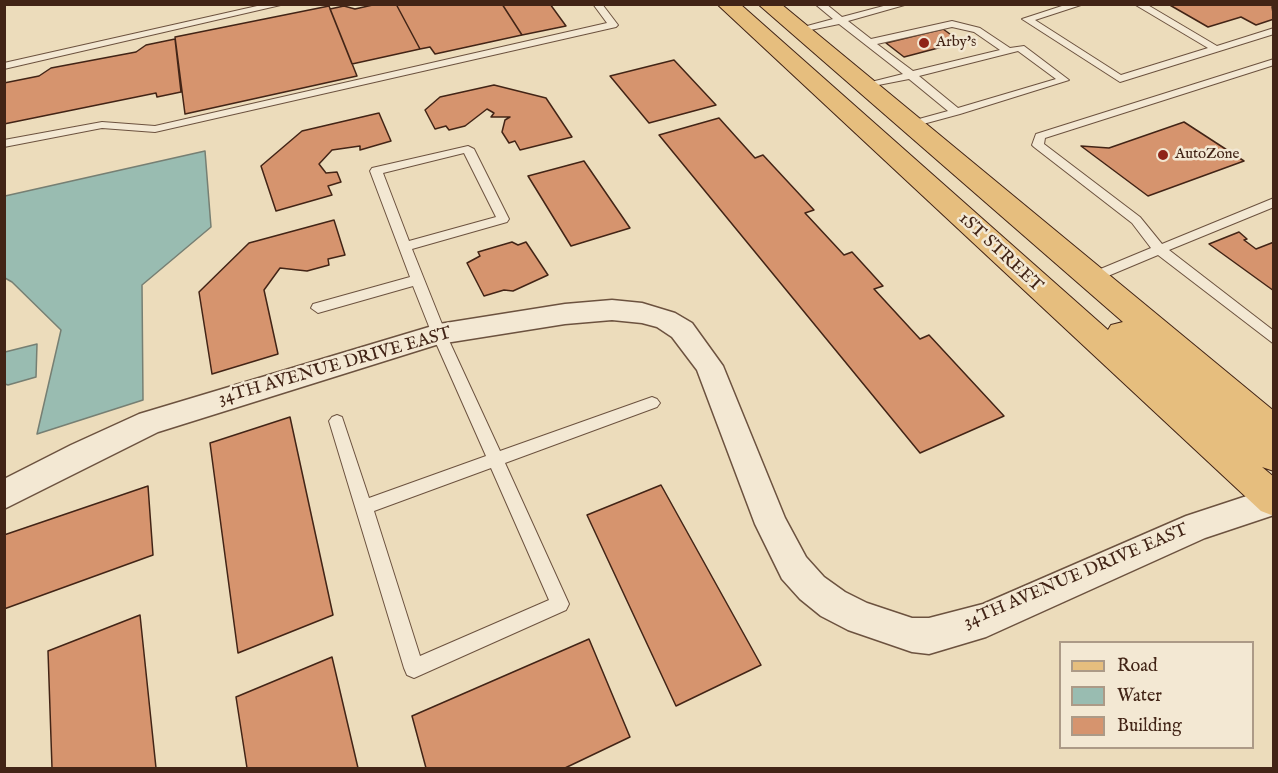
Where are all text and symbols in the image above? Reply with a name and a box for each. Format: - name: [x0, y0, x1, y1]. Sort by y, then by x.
- place label: Arby's: [936, 34, 976, 52]
- marker: Arby's: [917, 36, 931, 50]
- place label: AutoZone: [1175, 146, 1239, 164]
- marker: AutoZone: [1156, 148, 1170, 162]
- street label: 1ST STREET: [954, 209, 1046, 297]
- street label: 34TH AVENUE DRIVE EAST: [216, 323, 454, 411]
- street label: 34TH AVENUE DRIVE EAST: [961, 520, 1191, 634]
- legend: [1059, 641, 1254, 749]
- text: Road: [1117, 655, 1158, 678]
- text: Water: [1117, 685, 1162, 708]
- text: Building: [1117, 715, 1182, 738]

